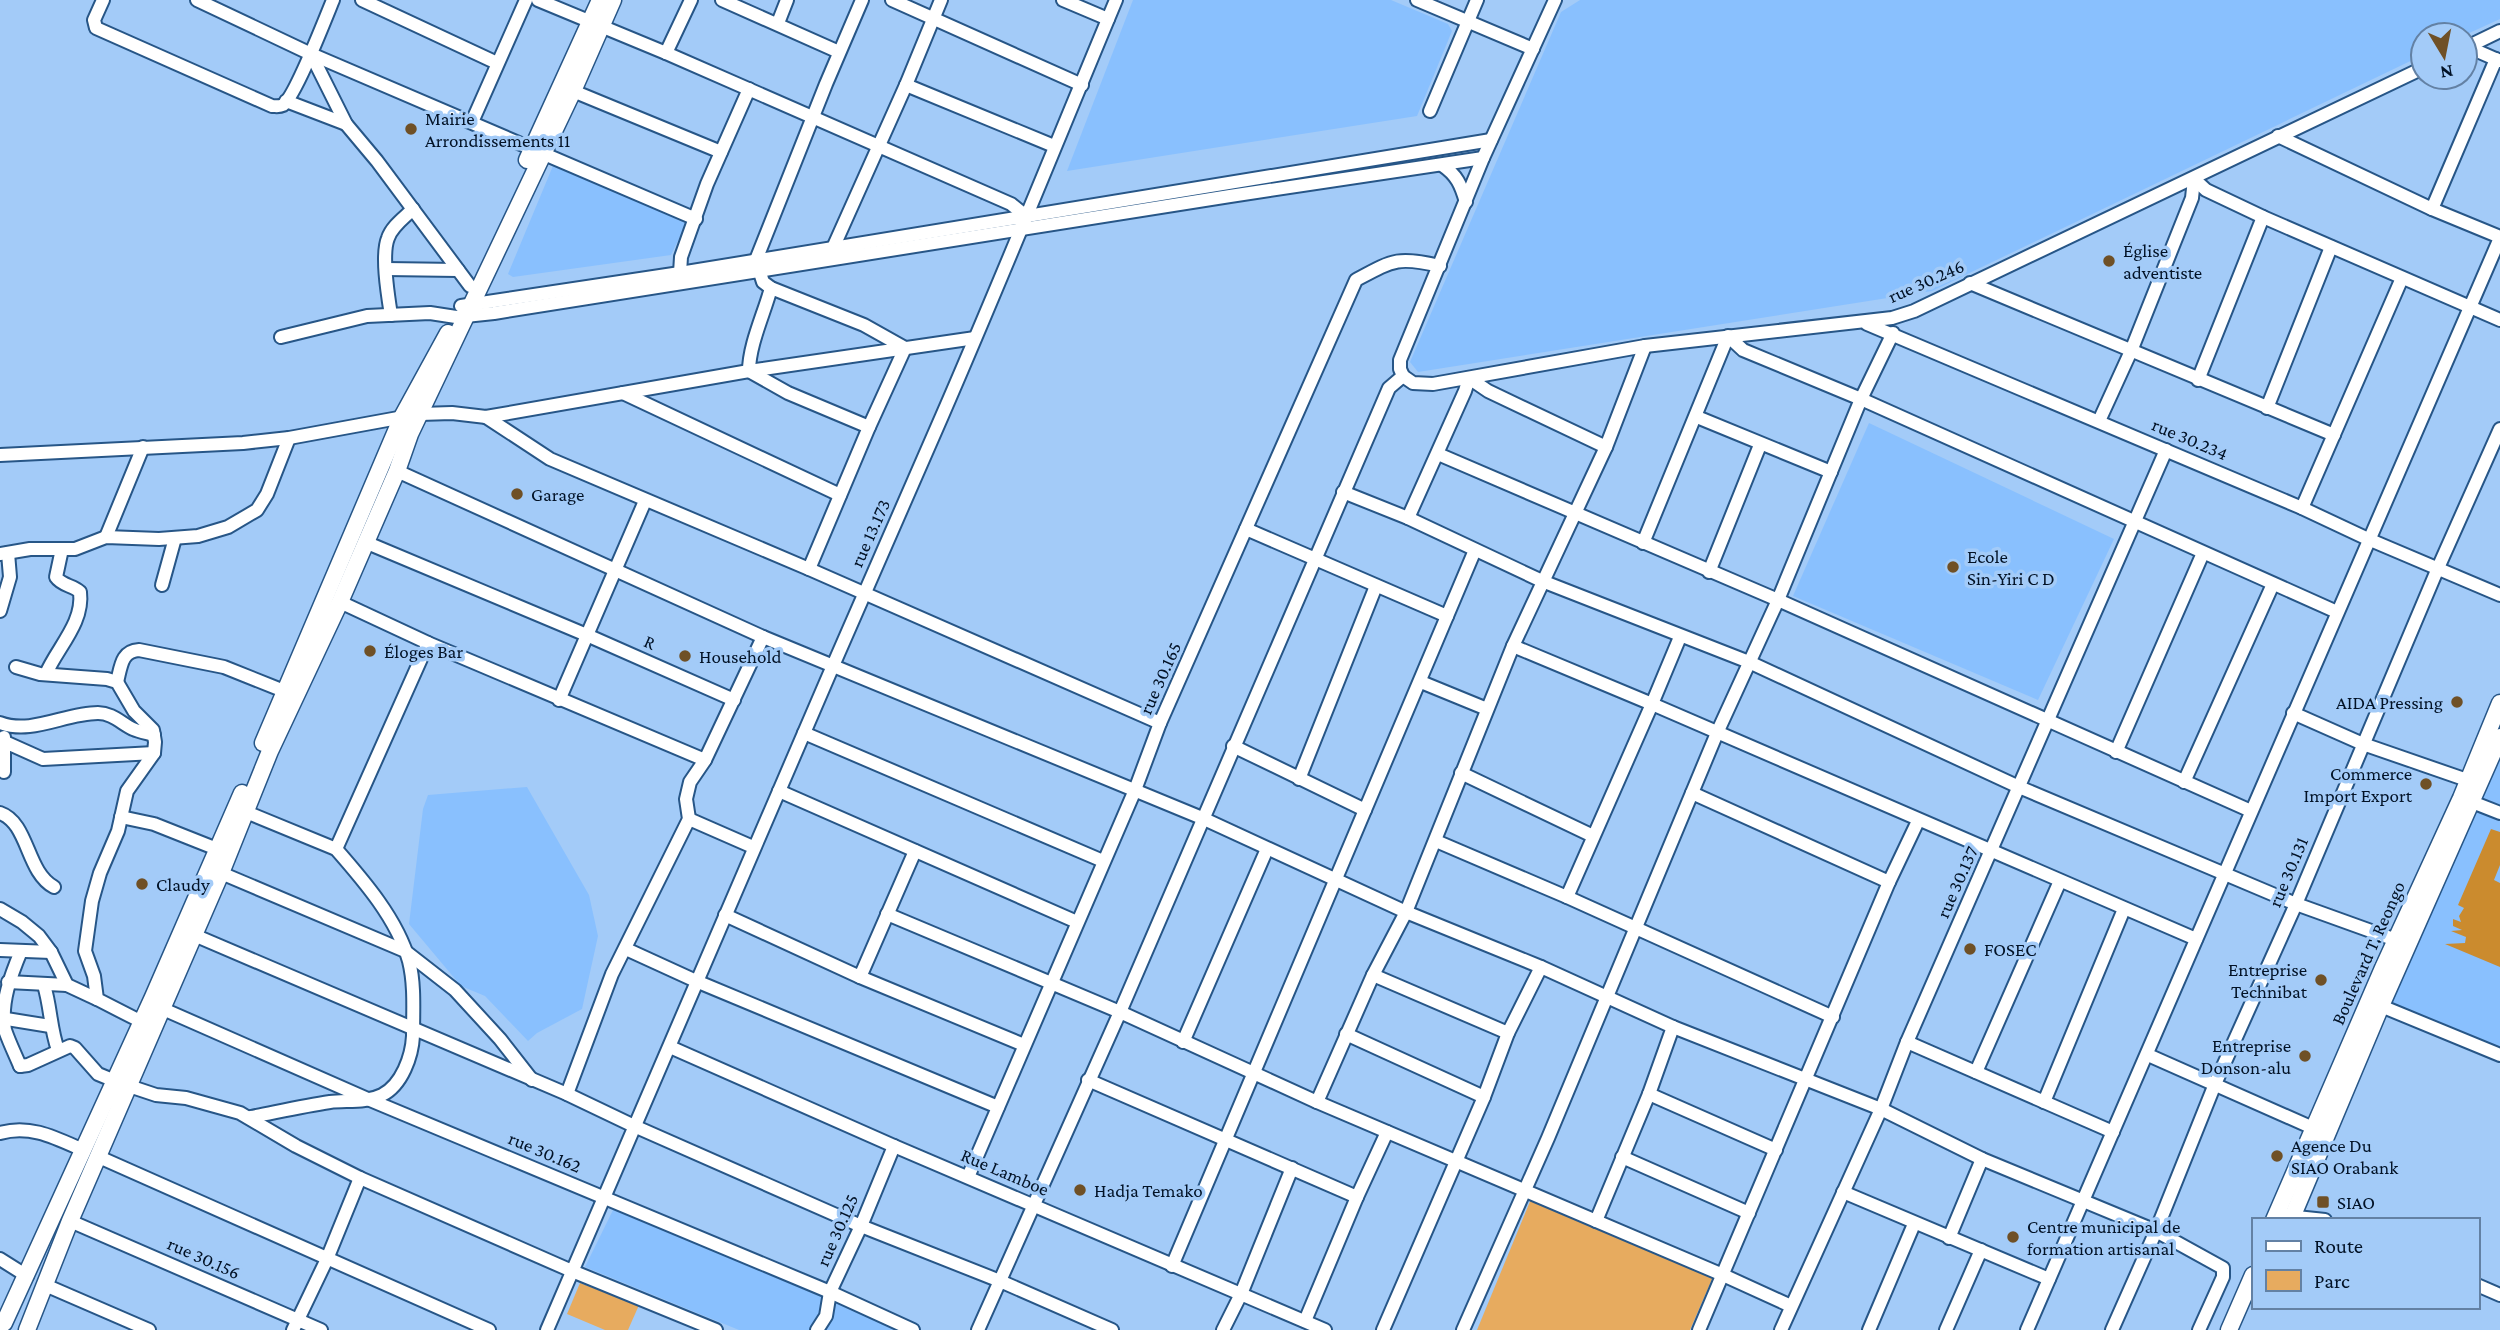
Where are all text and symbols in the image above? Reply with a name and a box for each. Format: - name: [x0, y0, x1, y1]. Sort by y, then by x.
- north arrow: [2409, 21, 2479, 91]
- text: N: [2439, 61, 2455, 84]
- place label: Mairie Arrondissements 11: [425, 108, 570, 151]
- marker: Mairie Arrondissements 11: [403, 121, 419, 137]
- place label: Église adventiste: [2123, 240, 2202, 283]
- marker: Église adventiste: [2101, 253, 2117, 269]
- street label: rue 30.246: [1885, 255, 1967, 307]
- street label: rue 30.234: [2149, 414, 2231, 464]
- place label: Garage: [531, 484, 584, 505]
- marker: Garage: [509, 486, 525, 502]
- street label: rue 13.173: [846, 496, 894, 570]
- place label: Ecole Sin-Yiri C D: [1967, 546, 2055, 589]
- marker: Ecole Sin-Yiri C D: [1945, 559, 1961, 575]
- street label: R: [641, 630, 660, 654]
- street label: rue 30.165: [1135, 639, 1185, 717]
- place label: Éloges Bar: [384, 641, 463, 662]
- marker: Éloges Bar: [362, 643, 378, 659]
- place label: Household: [699, 646, 781, 667]
- marker: Household: [677, 648, 693, 664]
- place label: AIDA Pressing: [2336, 692, 2443, 713]
- marker: AIDA Pressing: [2449, 694, 2465, 710]
- place label: Commerce Import Export: [2304, 763, 2413, 806]
- marker: Commerce Import Export: [2418, 776, 2434, 792]
- street label: rue 30.131: [2264, 834, 2312, 910]
- street label: rue 30.137: [1932, 843, 1982, 921]
- place label: Claudy: [156, 874, 210, 895]
- marker: Claudy: [134, 876, 150, 892]
- street label: Boulevard T. Reongo: [2327, 878, 2409, 1028]
- place label: FOSEC: [1984, 939, 2036, 960]
- marker: FOSEC: [1962, 941, 1978, 957]
- place label: Entreprise Technibat: [2228, 959, 2308, 1002]
- marker: Entreprise Technibat: [2313, 972, 2329, 988]
- place label: Entreprise Donson-alu: [2201, 1035, 2291, 1078]
- marker: Entreprise Donson-alu: [2297, 1048, 2313, 1064]
- street label: rue 30.162: [505, 1127, 585, 1177]
- place label: Agence Du SIAO Orabank: [2291, 1135, 2399, 1178]
- street label: Rue Lamboe: [958, 1144, 1052, 1200]
- marker: Agence Du SIAO Orabank: [2269, 1148, 2285, 1164]
- place label: Hadja Temako: [1094, 1180, 1203, 1202]
- marker: Hadja Temako: [1072, 1182, 1088, 1198]
- street label: rue 30.125: [812, 1191, 862, 1269]
- place label: SIAO: [2337, 1192, 2375, 1213]
- marker: SIAO: [2315, 1194, 2331, 1210]
- place label: Centre municipal de formation artisanal: [2027, 1216, 2180, 1259]
- legend: [2252, 1218, 2479, 1309]
- marker: Centre municipal de formation artisanal: [2005, 1229, 2021, 1245]
- street label: rue 30.156: [164, 1233, 244, 1283]
- text: Route: [2314, 1234, 2363, 1258]
- text: Parc: [2314, 1269, 2350, 1293]

